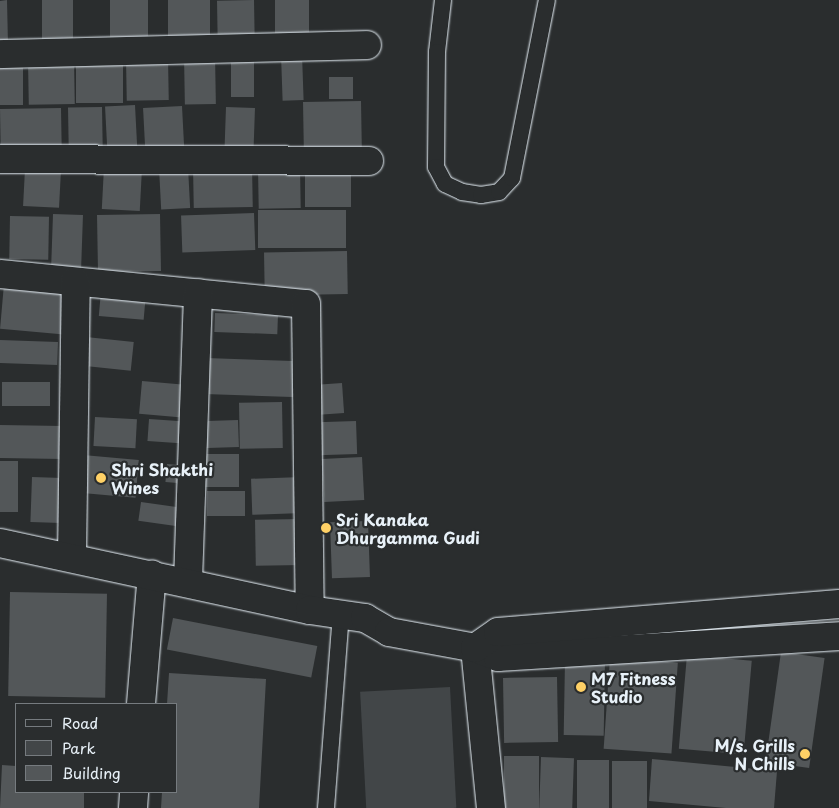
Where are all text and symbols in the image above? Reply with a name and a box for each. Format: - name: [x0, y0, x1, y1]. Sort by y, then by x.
- place label: Shri Shakthi Wines: [111, 459, 214, 497]
- marker: Shri Shakthi Wines: [95, 472, 107, 484]
- place label: Sri Kanaka Dhurgamma Gudi: [336, 509, 481, 547]
- marker: Sri Kanaka Dhurgamma Gudi: [320, 522, 332, 534]
- place label: M7 Fitness Studio: [591, 668, 675, 706]
- marker: M7 Fitness Studio: [575, 681, 587, 693]
- legend: [15, 703, 178, 793]
- text: Road: [62, 711, 98, 734]
- place label: M/s. Grills N Chills: [714, 735, 795, 773]
- text: Park: [62, 736, 96, 759]
- marker: M/s. Grills N Chills: [799, 748, 811, 760]
- text: Building: [62, 761, 121, 784]

